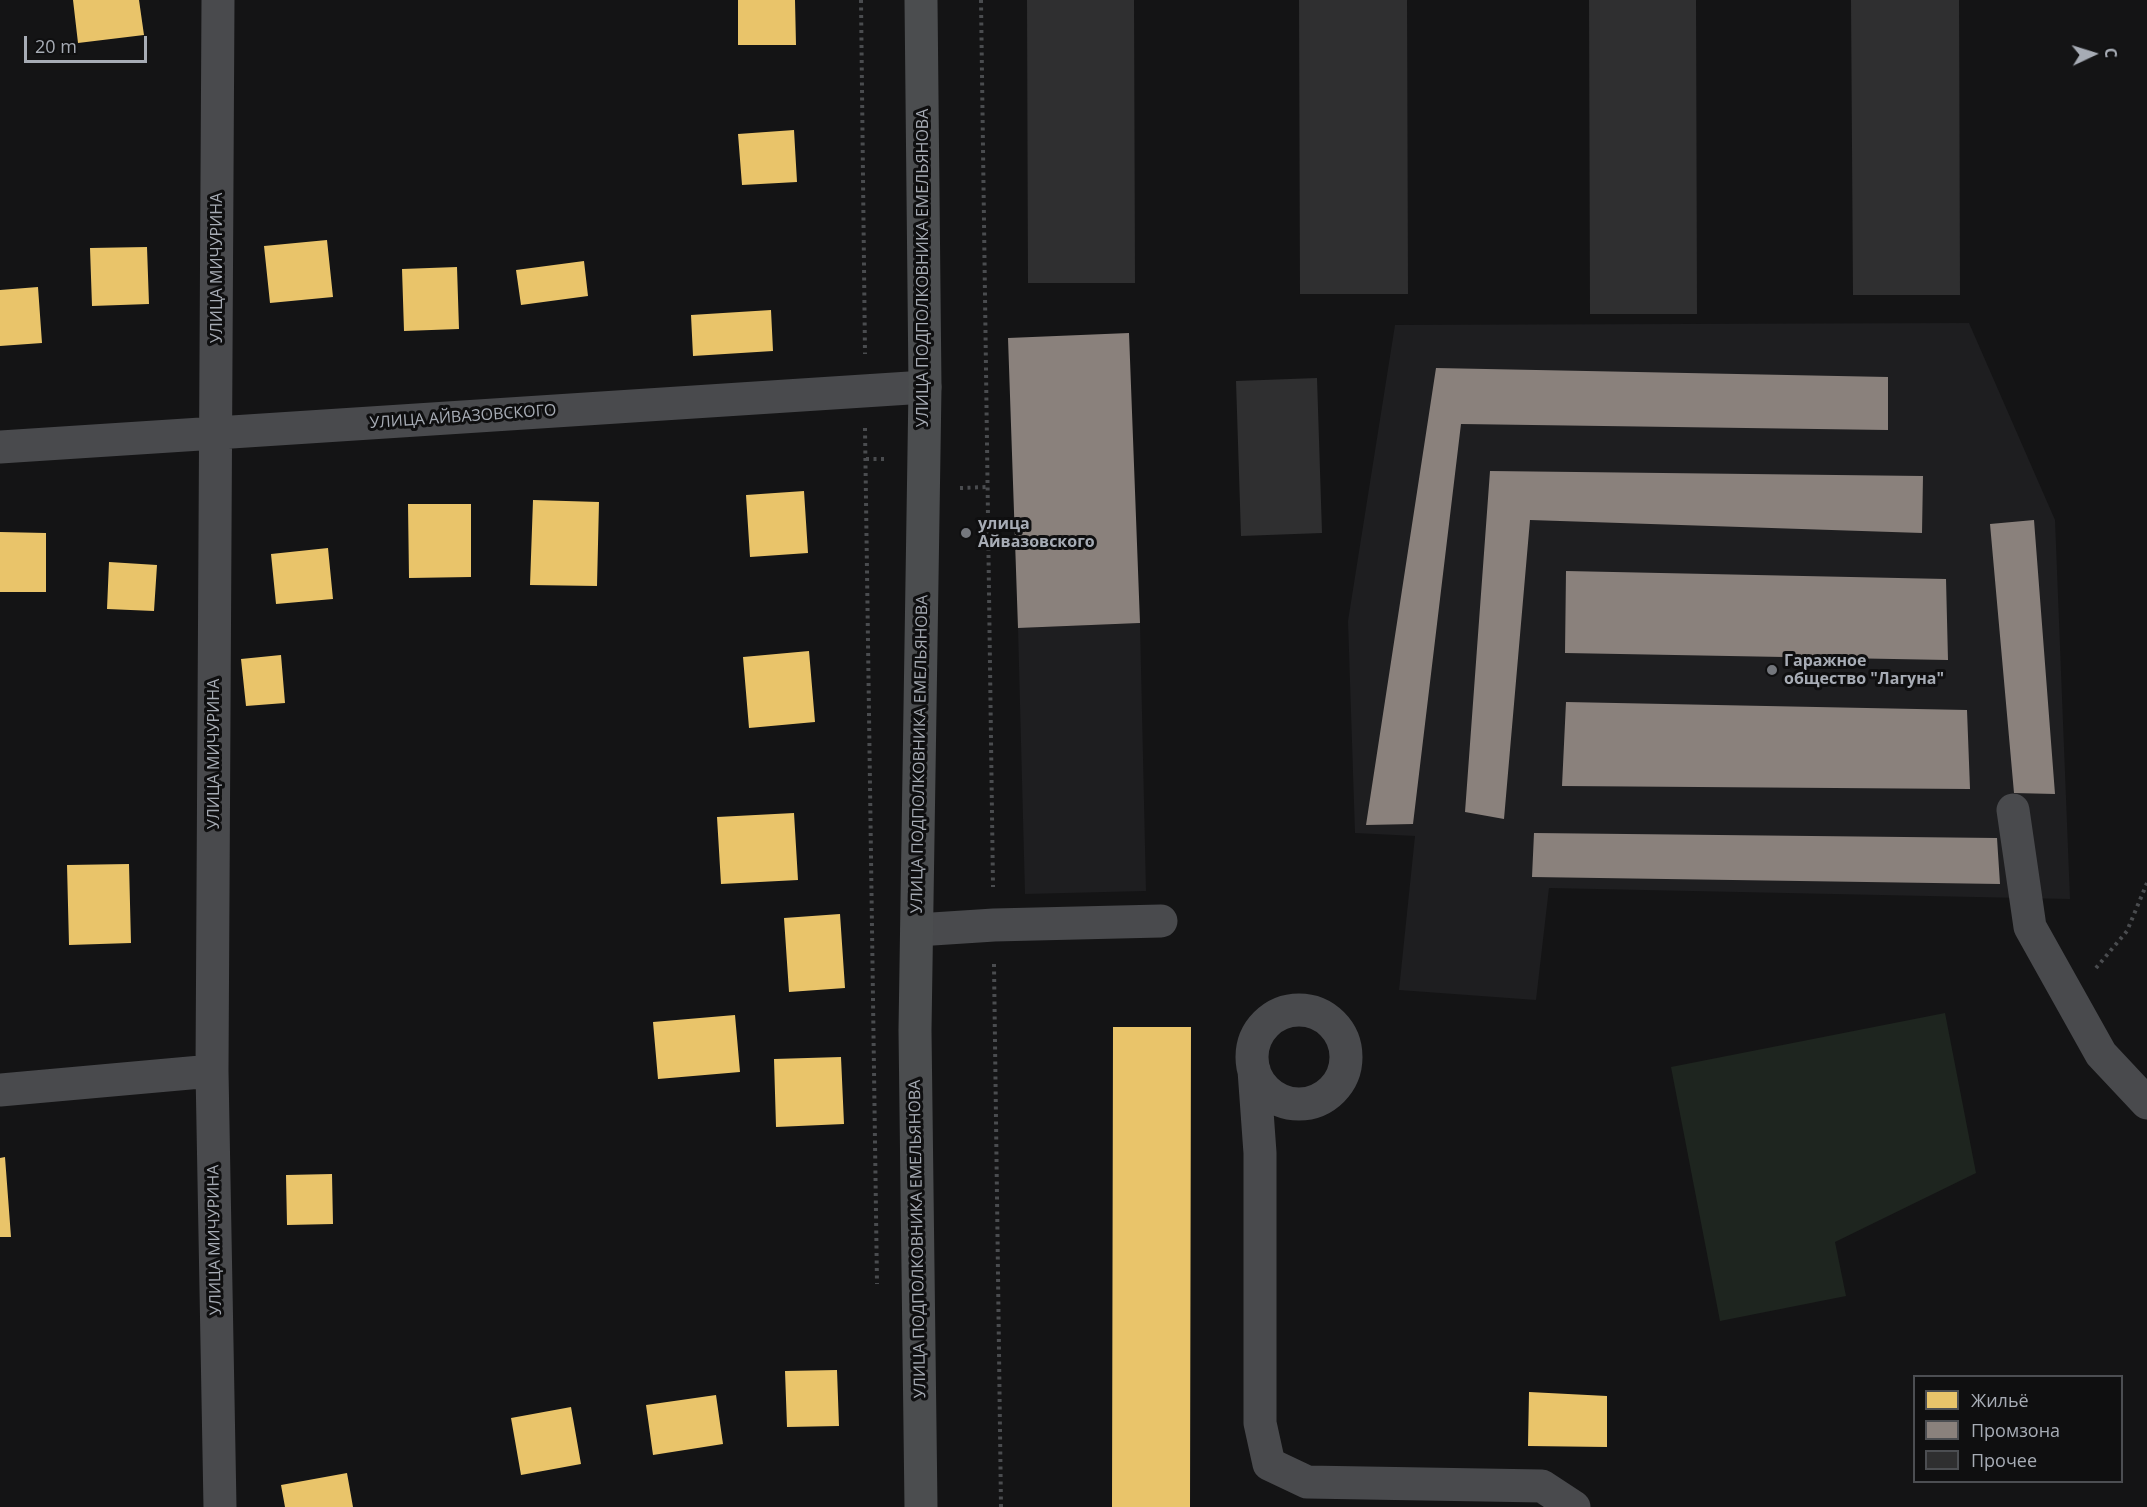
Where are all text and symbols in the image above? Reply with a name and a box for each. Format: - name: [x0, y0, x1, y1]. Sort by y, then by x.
- scale bar: [27, 24, 150, 62]
- north arrow: [2063, 24, 2123, 84]
- text: 20 m: [35, 34, 77, 58]
- text: С: [2100, 47, 2122, 59]
- street label: УЛИЦА ПОДПОЛКОВНИКА ЕМЕЛЬЯНОВА: [913, 109, 933, 427]
- street label: УЛИЦА МИЧУРИНА: [207, 193, 227, 343]
- street label: УЛИЦА АЙВАЗОВСКОГО: [369, 401, 557, 433]
- place label: улица Айвазовского: [978, 514, 1095, 552]
- marker: улица Айвазовского: [959, 526, 973, 540]
- street label: УЛИЦА ПОДПОЛКОВНИКА ЕМЕЛЬЯНОВА: [908, 595, 932, 913]
- place label: Гаражное общество "Лагуна": [1784, 651, 1944, 689]
- marker: Гаражное общество "Лагуна": [1765, 663, 1779, 677]
- street label: УЛИЦА МИЧУРИНА: [204, 679, 224, 829]
- street label: УЛИЦА ПОДПОЛКОВНИКА ЕМЕЛЬЯНОВА: [906, 1080, 930, 1398]
- street label: УЛИЦА МИЧУРИНА: [204, 1165, 226, 1315]
- legend: [1913, 1375, 2123, 1483]
- text: Жильё: [1971, 1388, 2029, 1412]
- text: Промзона: [1971, 1418, 2060, 1442]
- text: Прочее: [1971, 1448, 2037, 1472]

